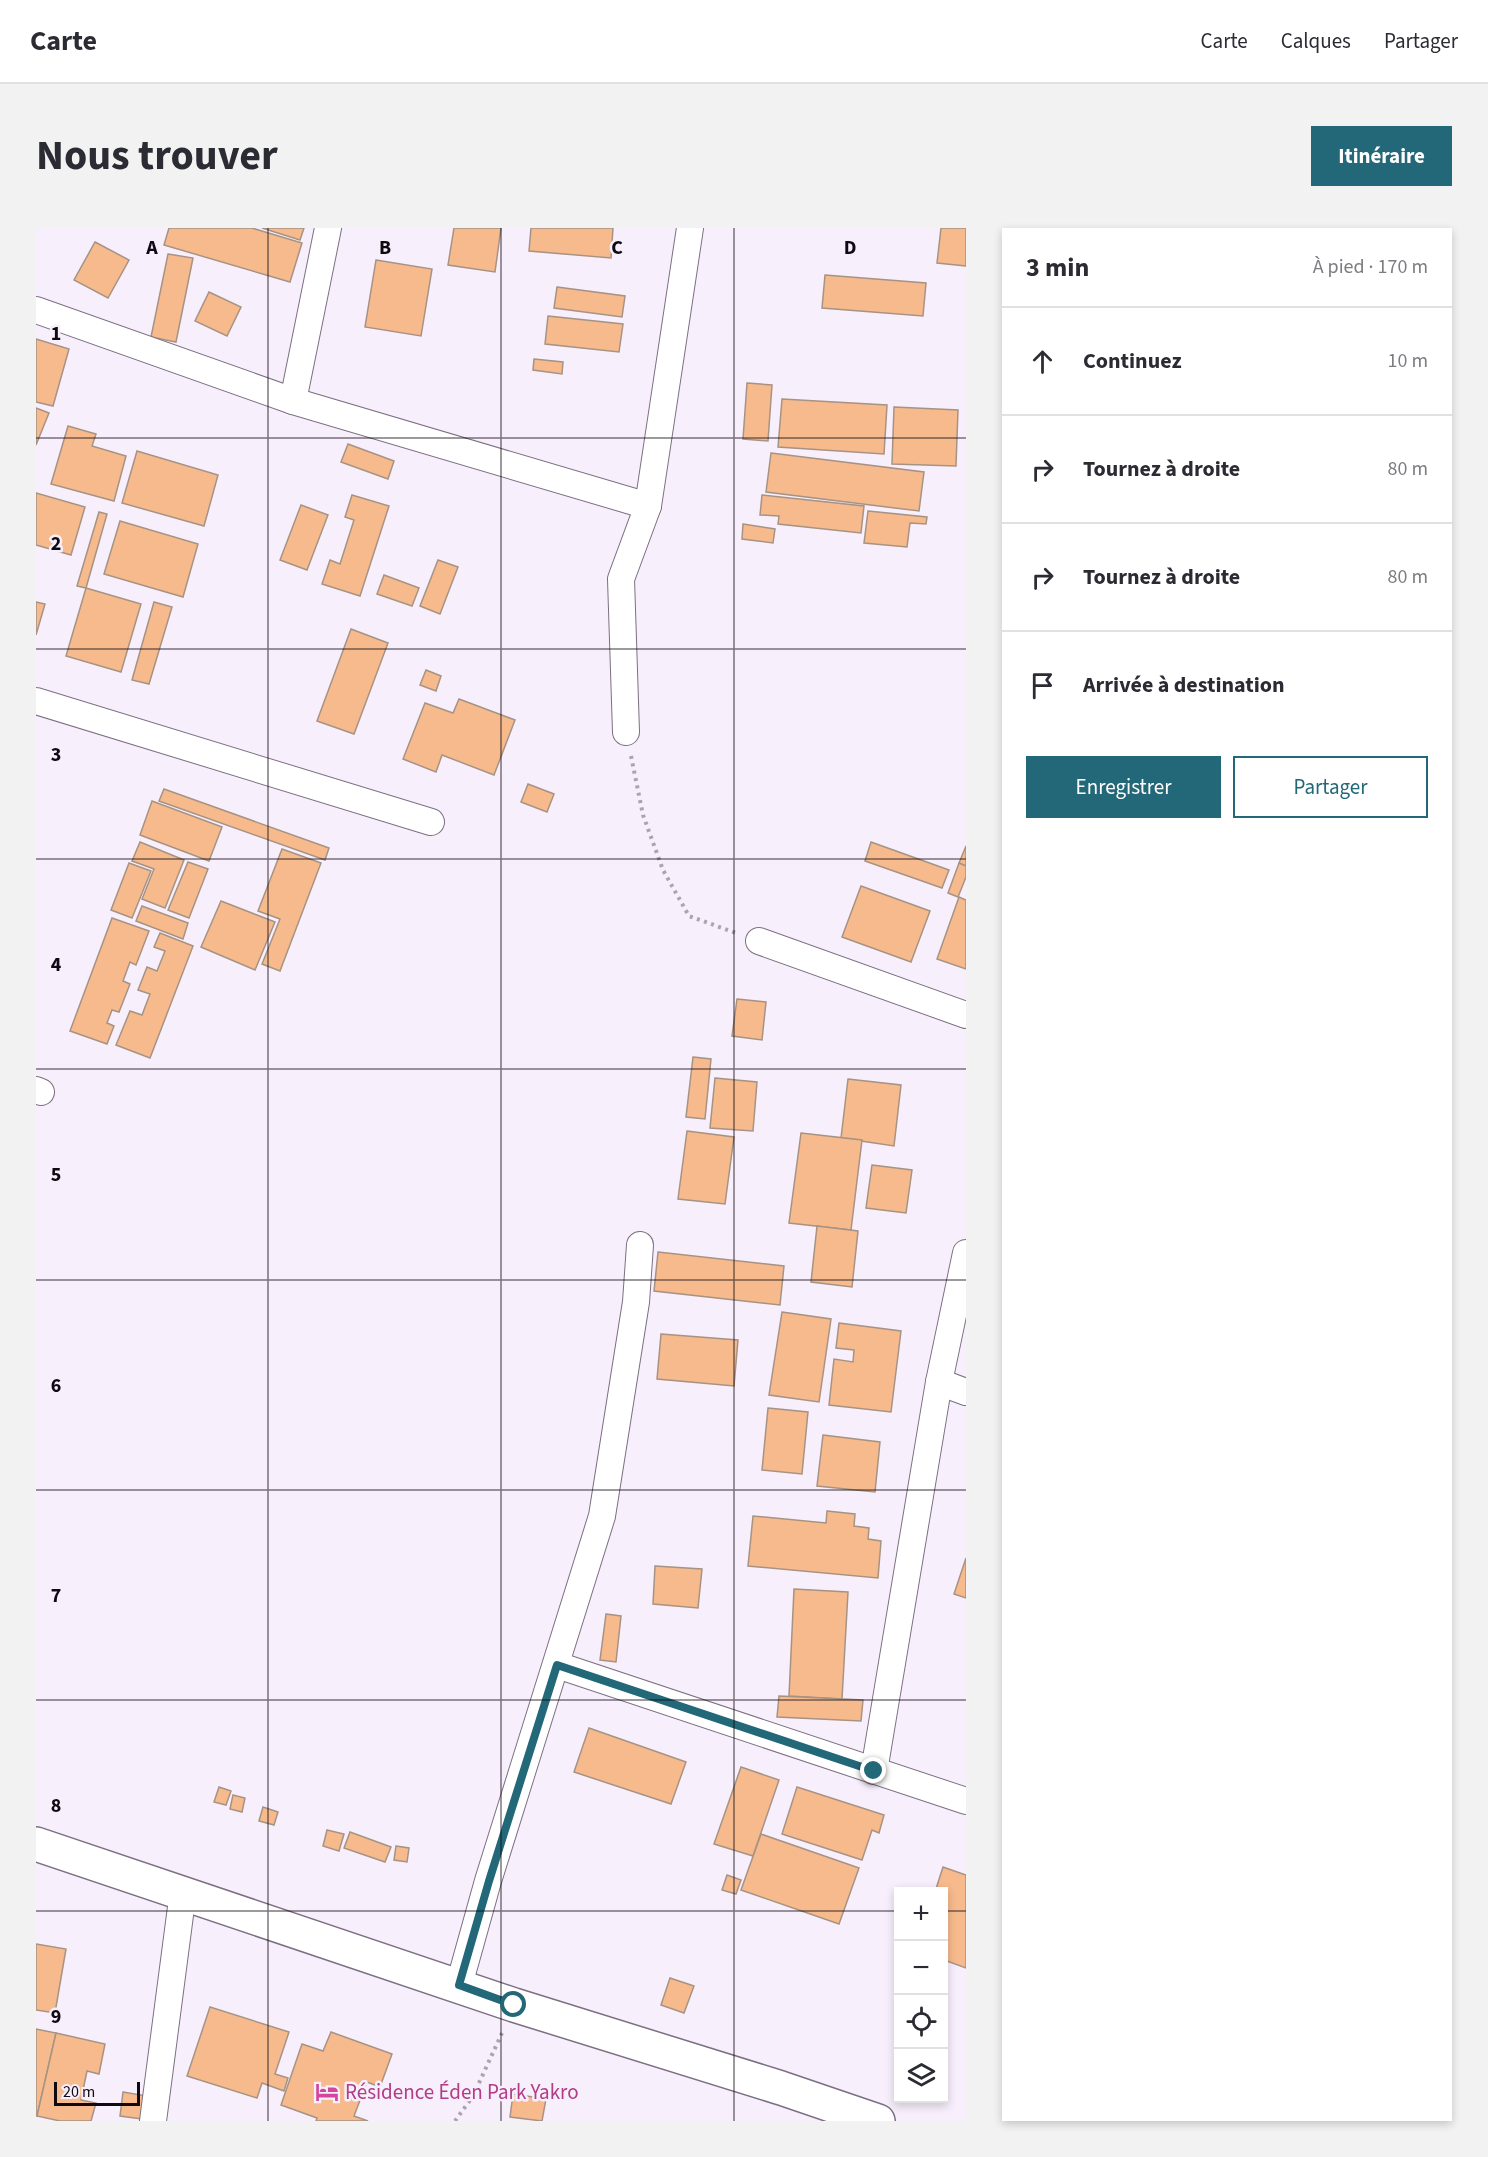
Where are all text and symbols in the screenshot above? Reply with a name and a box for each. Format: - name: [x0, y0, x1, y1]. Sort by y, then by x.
- text: Carte: [30, 21, 97, 61]
- text: Carte: [1201, 26, 1248, 56]
- text: Calques: [1281, 26, 1351, 56]
- text: Partager: [1384, 26, 1458, 56]
- text: Nous trouver: [36, 126, 278, 186]
- button: Itinéraire: [1311, 126, 1452, 186]
- text: A: [145, 234, 158, 262]
- text: B: [379, 234, 391, 262]
- text: C: [611, 234, 623, 262]
- text: D: [844, 234, 856, 262]
- text: 3 min: [1026, 249, 1089, 286]
- text: À pied · 170 m: [1313, 253, 1428, 281]
- text: 1: [51, 320, 61, 348]
- icon: ahead: [1026, 345, 1059, 378]
- text: Continuez: [1083, 345, 1182, 377]
- text: 10 m: [1388, 347, 1428, 375]
- icon: right: [1026, 453, 1059, 486]
- text: Tournez à droite: [1083, 453, 1240, 485]
- text: 80 m: [1388, 455, 1428, 483]
- text: 2: [51, 530, 61, 558]
- icon: right: [1026, 561, 1059, 594]
- text: Tournez à droite: [1083, 561, 1240, 593]
- text: 80 m: [1388, 563, 1428, 591]
- icon: arrive: [1026, 669, 1059, 702]
- text: Arrivée à destination: [1083, 669, 1285, 701]
- text: 3: [51, 741, 61, 769]
- button: Enregistrer: [1026, 756, 1221, 818]
- button: Partager: [1233, 756, 1428, 818]
- text: 4: [51, 951, 62, 979]
- text: 5: [51, 1161, 61, 1189]
- text: 6: [51, 1372, 61, 1400]
- text: 7: [51, 1582, 61, 1610]
- route end: [860, 1757, 886, 1783]
- text: 8: [51, 1792, 61, 1820]
- map controls: [894, 1887, 948, 2103]
- button: +: [894, 1887, 948, 1941]
- button: −: [894, 1941, 948, 1995]
- route start: [500, 1991, 526, 2017]
- button: locate: [894, 1995, 948, 2049]
- text: 9: [51, 2003, 61, 2031]
- button: layers: [894, 2049, 948, 2103]
- place label: Résidence Éden Park Yakro: [345, 2077, 579, 2107]
- scale bar: [54, 2079, 140, 2106]
- hotel icon: Résidence Éden Park Yakro: [314, 2079, 340, 2105]
- text: 20 m: [63, 2081, 95, 2103]

